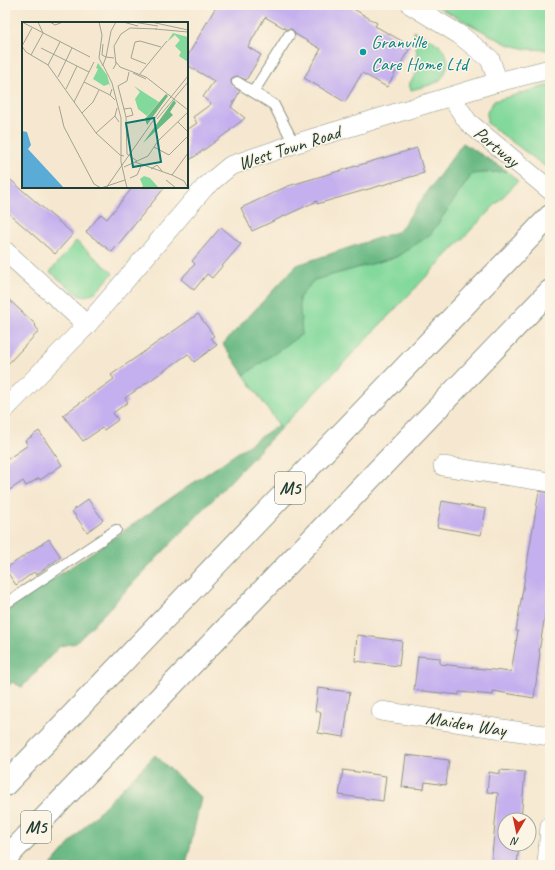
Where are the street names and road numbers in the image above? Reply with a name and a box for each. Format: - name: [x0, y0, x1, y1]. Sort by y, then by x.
- street label: West Town Road: [235, 119, 347, 176]
- street label: Portway: [469, 121, 525, 173]
- road number: M5: [275, 472, 305, 504]
- street label: Maiden Way: [424, 706, 509, 742]
- road number: M5: [21, 811, 51, 843]

